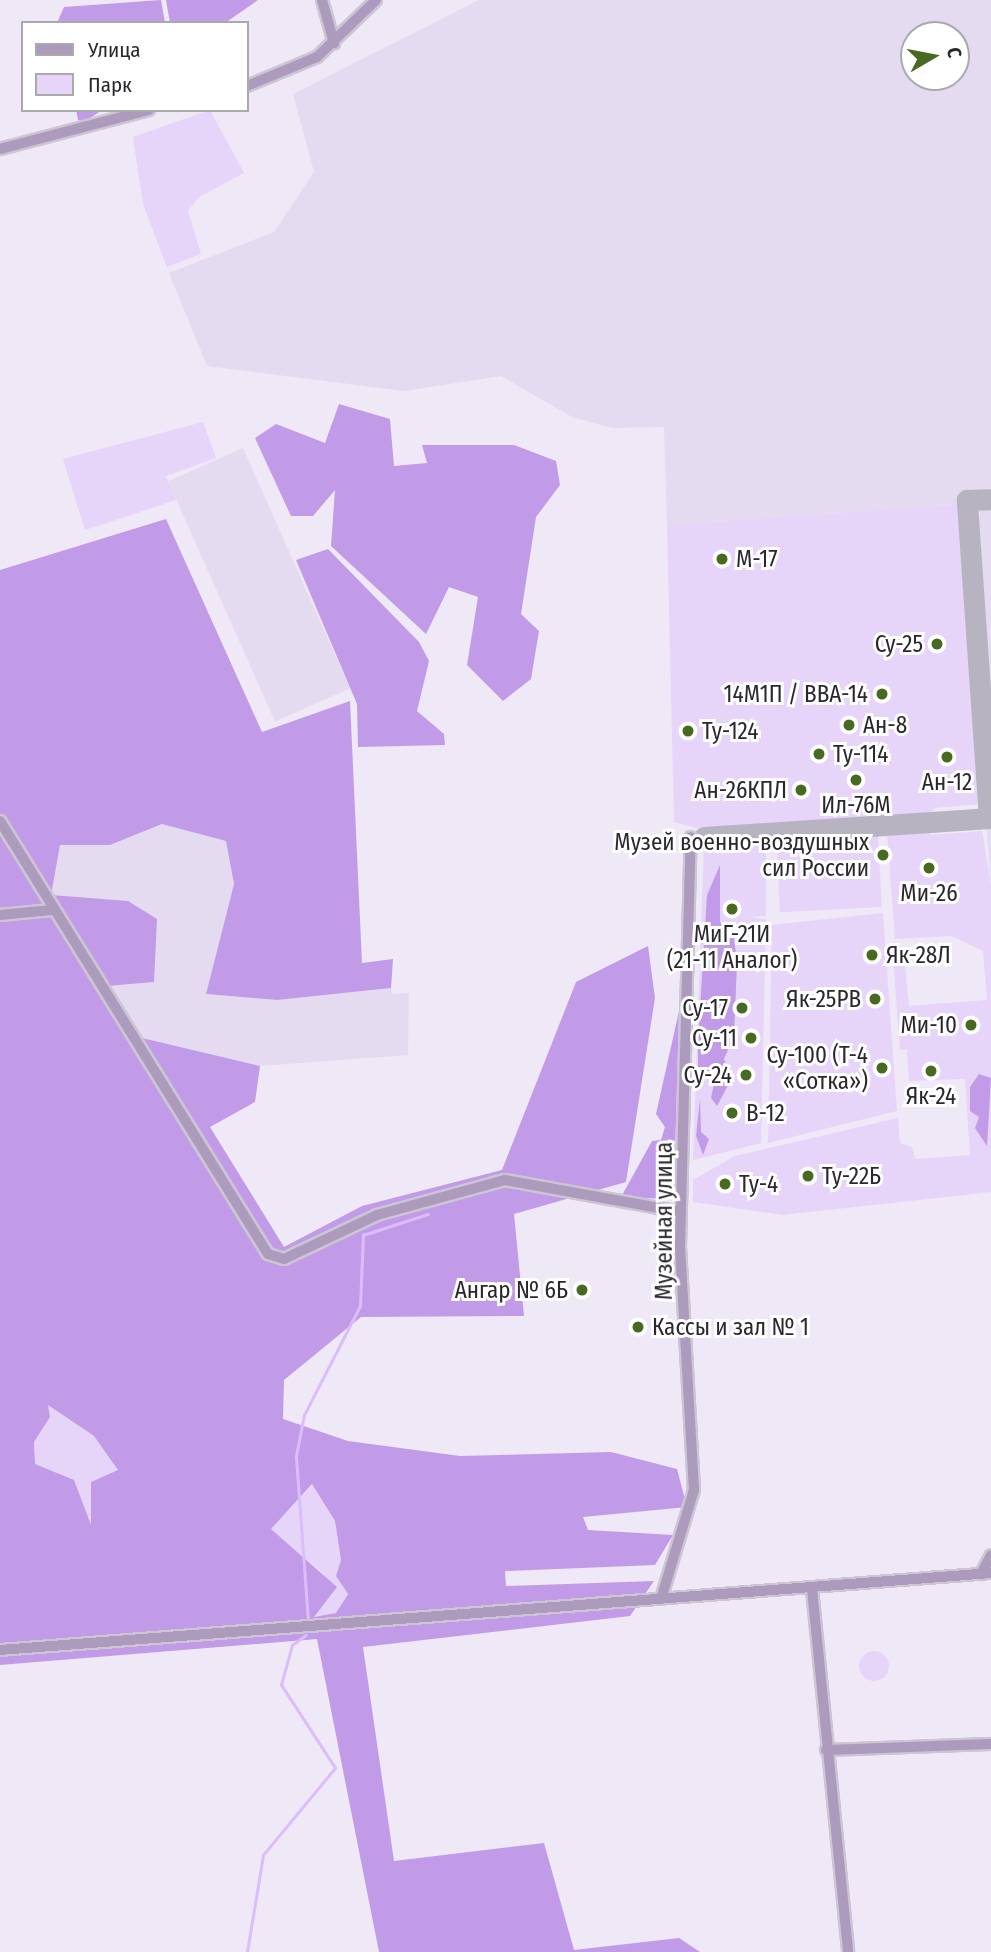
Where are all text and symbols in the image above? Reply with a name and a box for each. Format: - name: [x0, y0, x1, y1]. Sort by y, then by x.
- legend: [21, 21, 248, 112]
- north arrow: [900, 21, 970, 91]
- text: Улица: [88, 37, 141, 63]
- text: С: [942, 46, 966, 60]
- text: Парк: [88, 72, 132, 98]
- place label: М-17: [736, 545, 778, 573]
- marker: М-17: [714, 551, 730, 567]
- place label: Су-25: [875, 630, 923, 658]
- marker: Су-25: [929, 636, 945, 652]
- place label: 14М1П / ВВА-14: [724, 680, 868, 708]
- marker: 14М1П / ВВА-14: [874, 686, 890, 702]
- place label: Ан-8: [863, 711, 907, 739]
- place label: Ту-124: [702, 717, 758, 745]
- marker: Ан-8: [841, 717, 857, 733]
- marker: Ту-124: [680, 723, 696, 739]
- place label: Ту-114: [833, 740, 888, 768]
- marker: Ту-114: [811, 746, 827, 762]
- marker: Ан-12: [939, 749, 955, 765]
- place label: Ан-12: [922, 768, 972, 796]
- marker: Ил-76М: [848, 772, 864, 788]
- place label: Ан-26КПЛ: [694, 776, 787, 804]
- marker: Ан-26КПЛ: [793, 782, 809, 798]
- place label: Ил-76М: [821, 791, 891, 819]
- place label: Музей военно-воздушных сил России: [614, 828, 869, 882]
- marker: Музей военно-воздушных сил России: [875, 847, 891, 863]
- marker: Ми-26: [921, 860, 937, 876]
- place label: Ми-26: [900, 879, 958, 907]
- marker: МиГ-21И (21-11 Аналог): [724, 901, 740, 917]
- place label: МиГ-21И (21-11 Аналог): [667, 920, 797, 974]
- place label: Як-28Л: [886, 941, 951, 969]
- marker: Як-28Л: [864, 947, 880, 963]
- place label: Як-25РВ: [786, 985, 861, 1013]
- marker: Як-25РВ: [867, 991, 883, 1007]
- place label: Су-17: [682, 994, 728, 1022]
- marker: Су-17: [734, 1000, 750, 1016]
- place label: Ми-10: [900, 1011, 957, 1039]
- marker: Ми-10: [963, 1017, 979, 1033]
- place label: Су-11: [692, 1024, 737, 1052]
- marker: Су-11: [743, 1030, 759, 1046]
- place label: Су-100 (Т-4 «Сотка»): [767, 1041, 868, 1095]
- marker: Су-100 (Т-4 «Сотка»): [874, 1060, 890, 1076]
- place label: Су-24: [684, 1061, 732, 1089]
- marker: Як-24: [923, 1063, 939, 1079]
- marker: Су-24: [738, 1067, 754, 1083]
- place label: Як-24: [906, 1082, 956, 1110]
- place label: В-12: [746, 1099, 785, 1127]
- marker: В-12: [724, 1105, 740, 1121]
- street label: Музейная улица: [650, 1142, 678, 1300]
- place label: Ту-22Б: [822, 1162, 881, 1190]
- marker: Ту-22Б: [800, 1168, 816, 1184]
- place label: Ту-4: [739, 1170, 778, 1198]
- marker: Ту-4: [717, 1176, 733, 1192]
- place label: Ангар № 6Б: [455, 1276, 568, 1304]
- marker: Ангар № 6Б: [574, 1282, 590, 1298]
- place label: Кассы и зал № 1: [652, 1313, 809, 1341]
- marker: Кассы и зал № 1: [630, 1319, 646, 1335]

